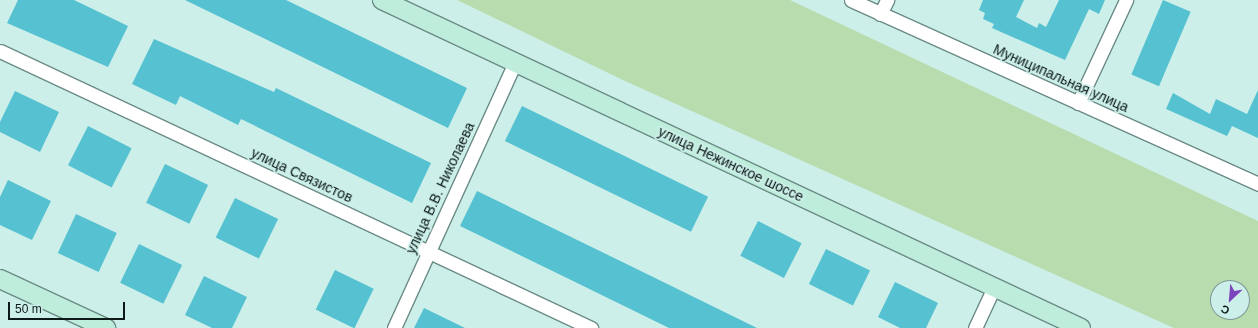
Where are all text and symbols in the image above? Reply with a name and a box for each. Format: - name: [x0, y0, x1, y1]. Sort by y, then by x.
- street label: Муниципальная улица: [991, 41, 1131, 115]
- street label: улица В.В. Николаева: [402, 120, 478, 256]
- street label: улица Нежинское шоссе: [656, 123, 806, 205]
- street label: улица Связистов: [249, 144, 355, 206]
- north arrow: [1210, 280, 1250, 320]
- scale bar: [10, 294, 127, 320]
- text: 50 m: [15, 302, 42, 316]
- text: С: [1219, 303, 1231, 317]

